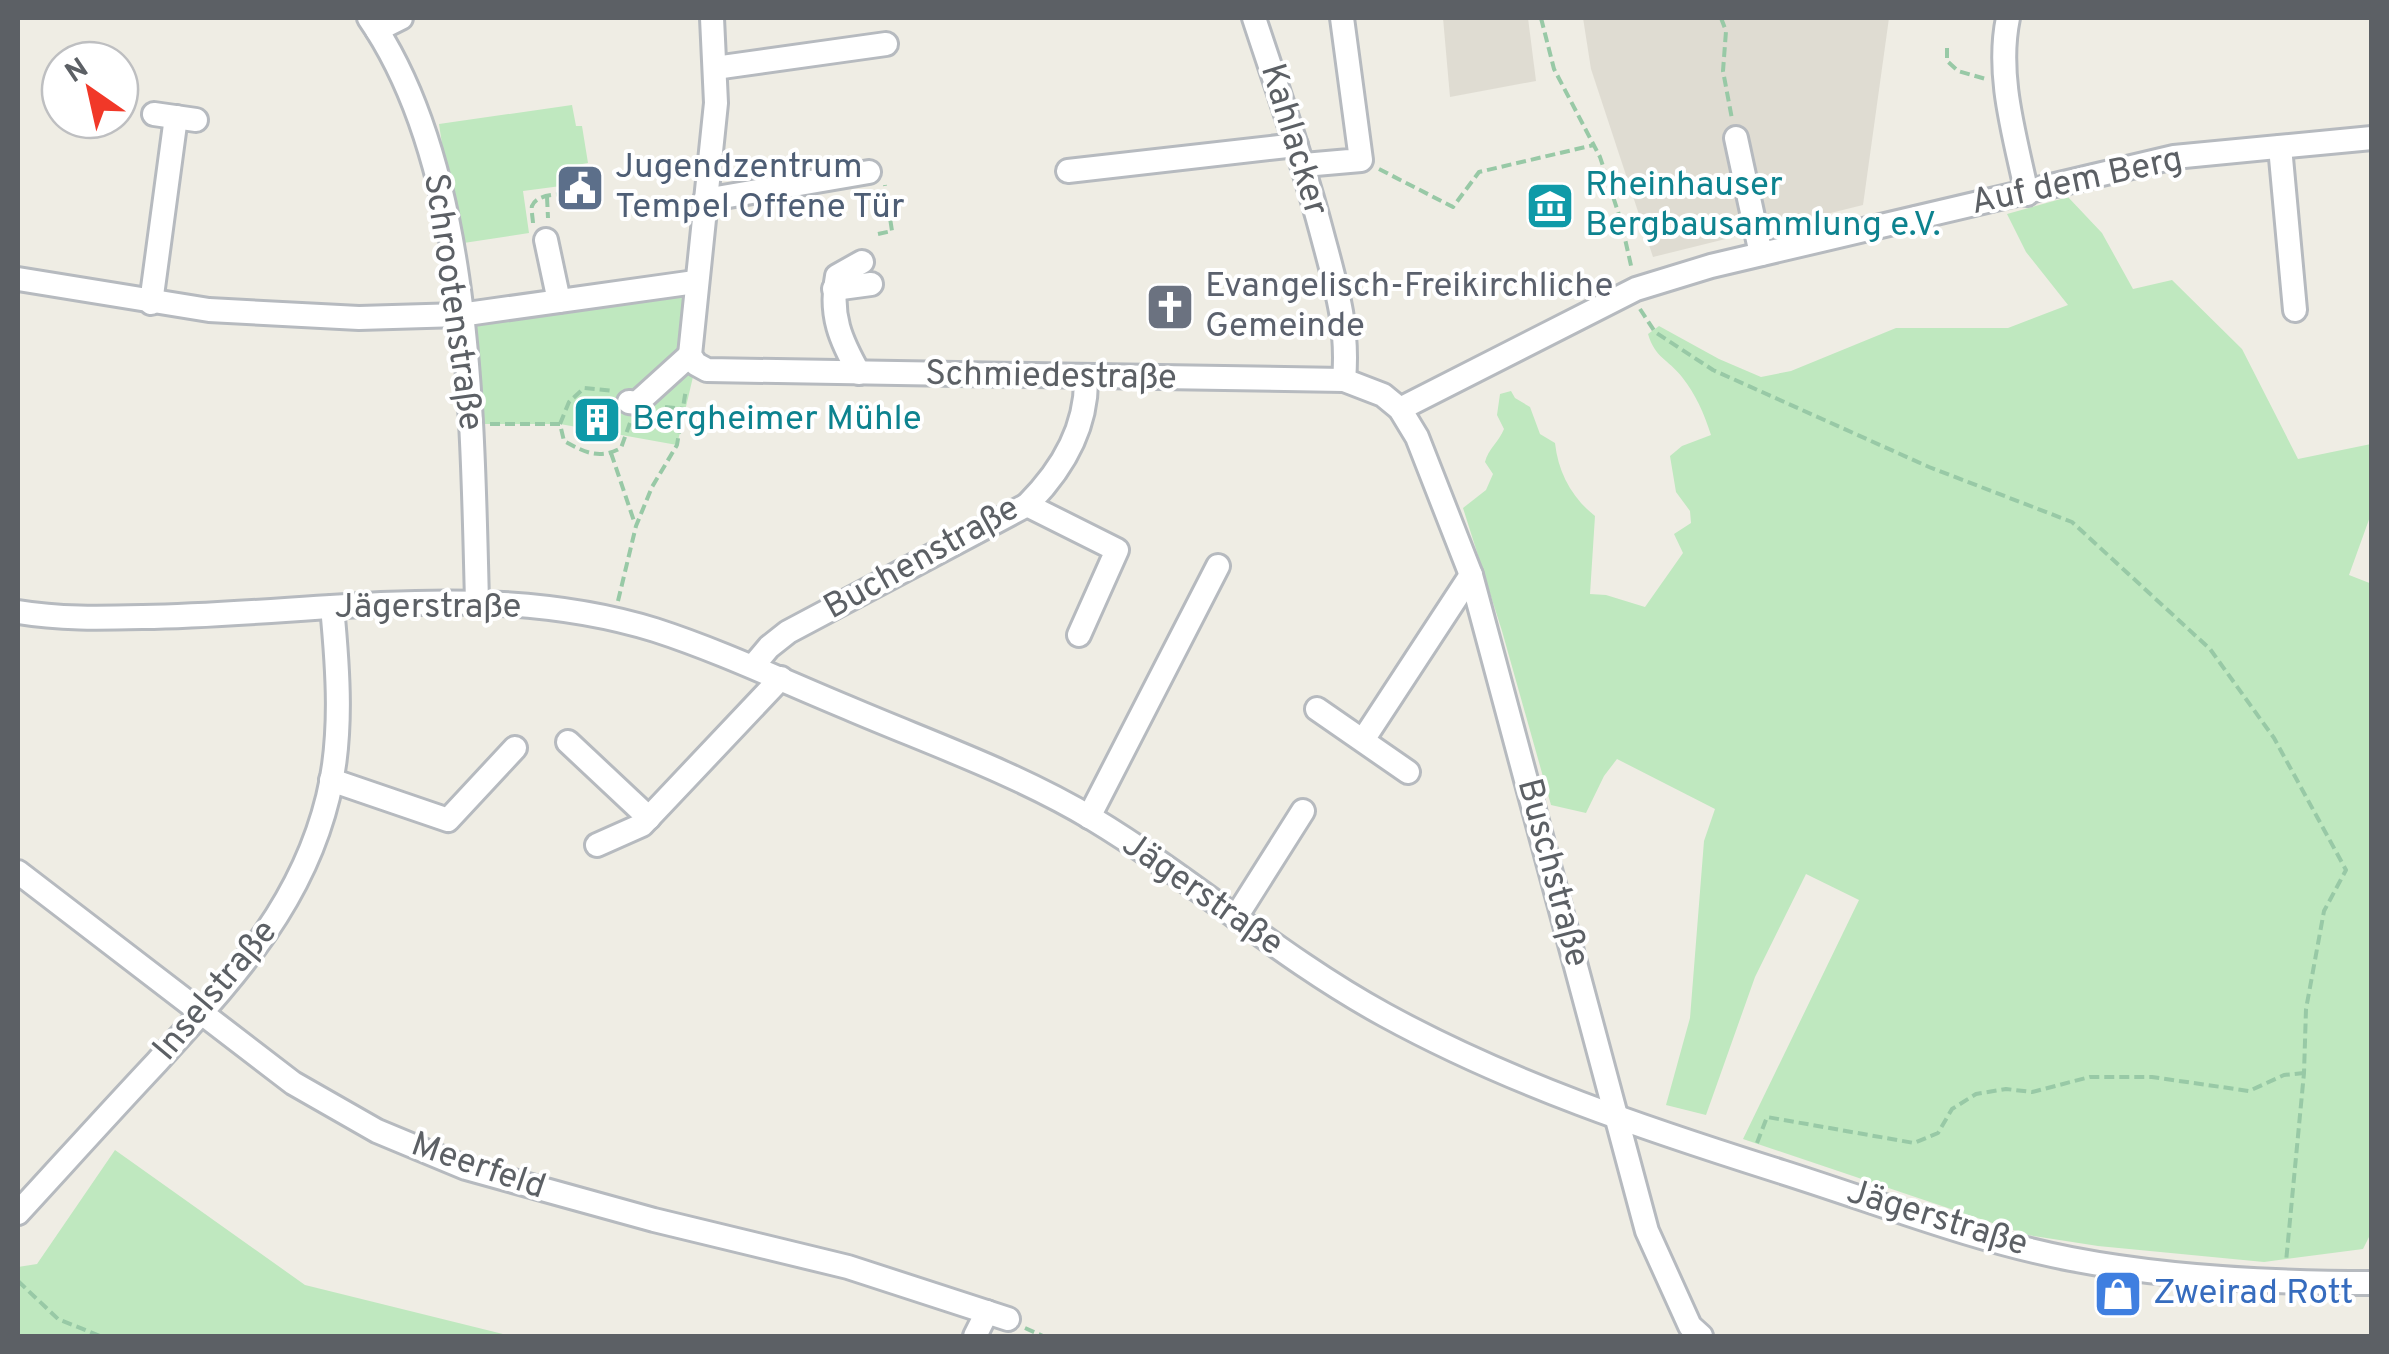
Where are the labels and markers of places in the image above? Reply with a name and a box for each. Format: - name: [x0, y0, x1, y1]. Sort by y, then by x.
- place label: Jugendzentrum Tempel Offene Tür: [615, 146, 905, 230]
- public building icon: Jugendzentrum Tempel Offene Tür: [554, 162, 606, 214]
- place label: Rheinhauser Bergbausammlung e.V.: [1585, 164, 1941, 248]
- museum icon: Rheinhauser Bergbausammlung e.V.: [1524, 180, 1576, 232]
- place label: Evangelisch-Freikirchliche Gemeinde: [1205, 265, 1613, 349]
- church icon: Evangelisch-Freikirchliche Gemeinde: [1144, 281, 1196, 333]
- building icon: Bergheimer Mühle: [571, 394, 623, 446]
- place label: Bergheimer Mühle: [632, 398, 922, 442]
- shop icon: Zweirad Rott: [2092, 1268, 2144, 1320]
- place label: Zweirad Rott: [2153, 1272, 2354, 1316]

